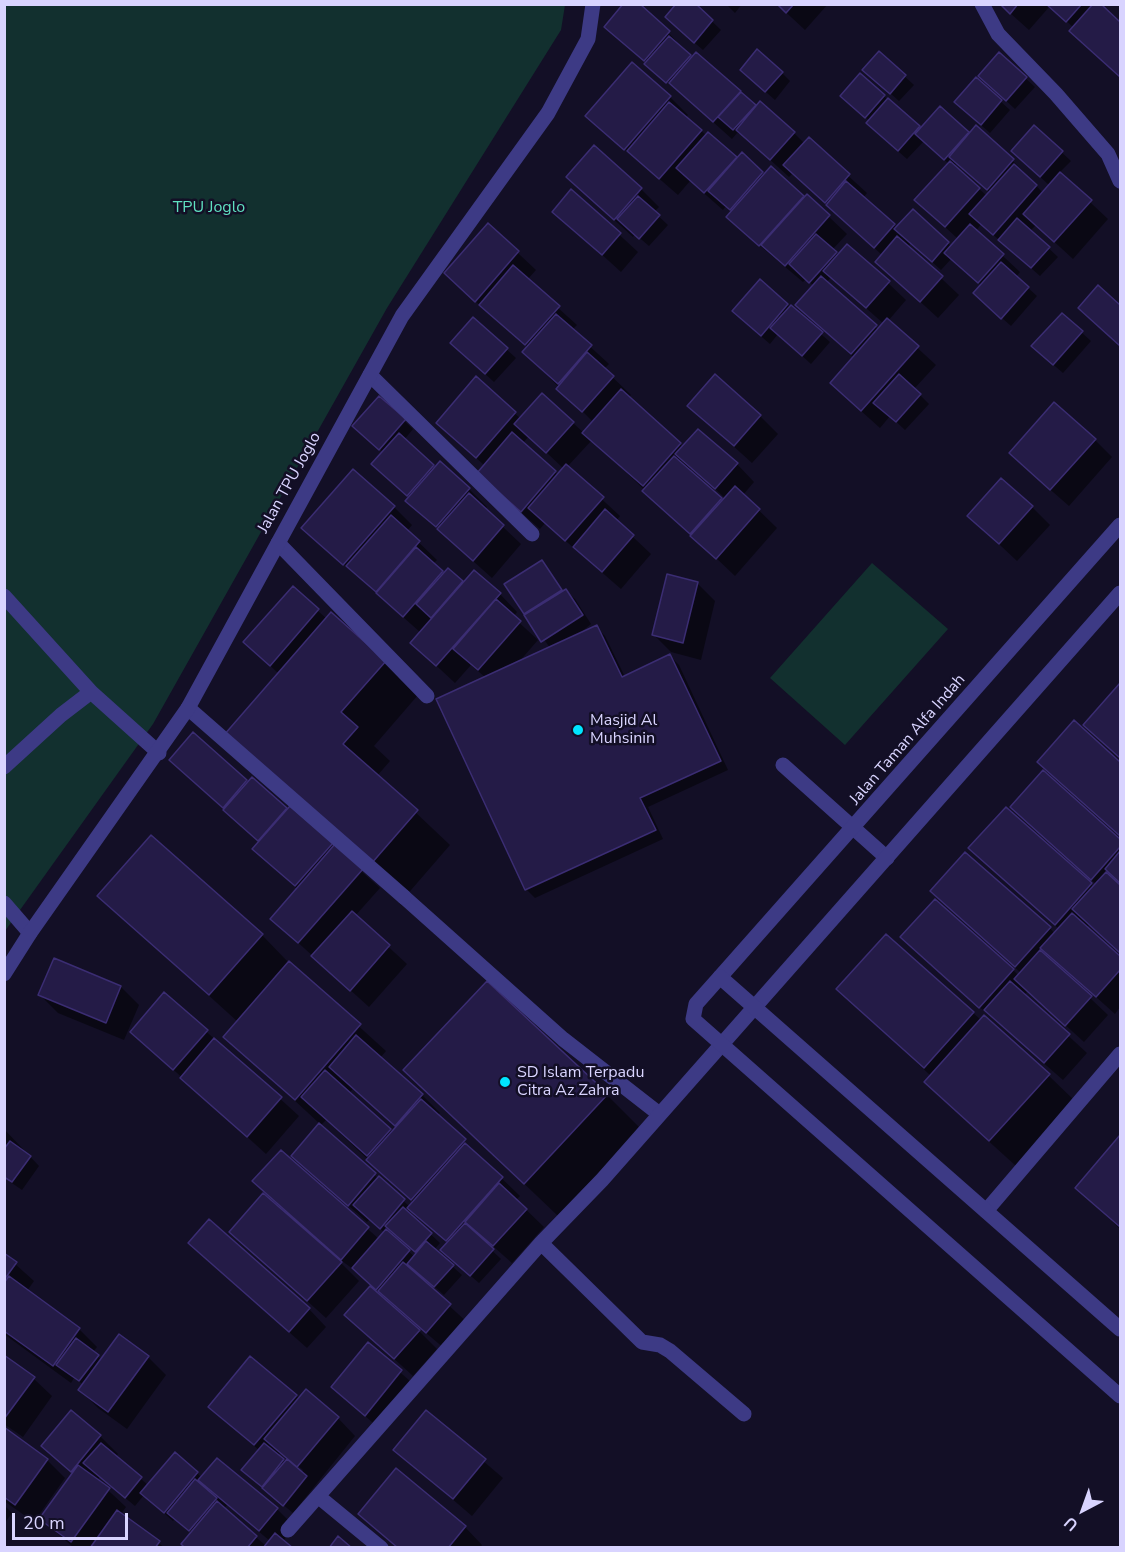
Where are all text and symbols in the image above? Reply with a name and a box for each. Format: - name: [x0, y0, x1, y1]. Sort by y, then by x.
- park label: TPU Joglo: [173, 198, 245, 218]
- street label: Jalan TPU Joglo: [254, 429, 326, 537]
- street label: Jalan Taman Alfa Indah: [846, 671, 970, 809]
- place label: Masjid Al Muhsinin: [590, 711, 657, 749]
- marker: Masjid Al Muhsinin: [571, 723, 585, 737]
- place label: SD Islam Terpadu Citra Az Zahra: [517, 1063, 644, 1101]
- marker: SD Islam Terpadu Citra Az Zahra: [498, 1075, 512, 1089]
- north arrow: [1053, 1480, 1113, 1540]
- scale bar: [15, 1501, 130, 1539]
- text: 20 m: [23, 1511, 65, 1535]
- text: U: [1060, 1511, 1083, 1536]

